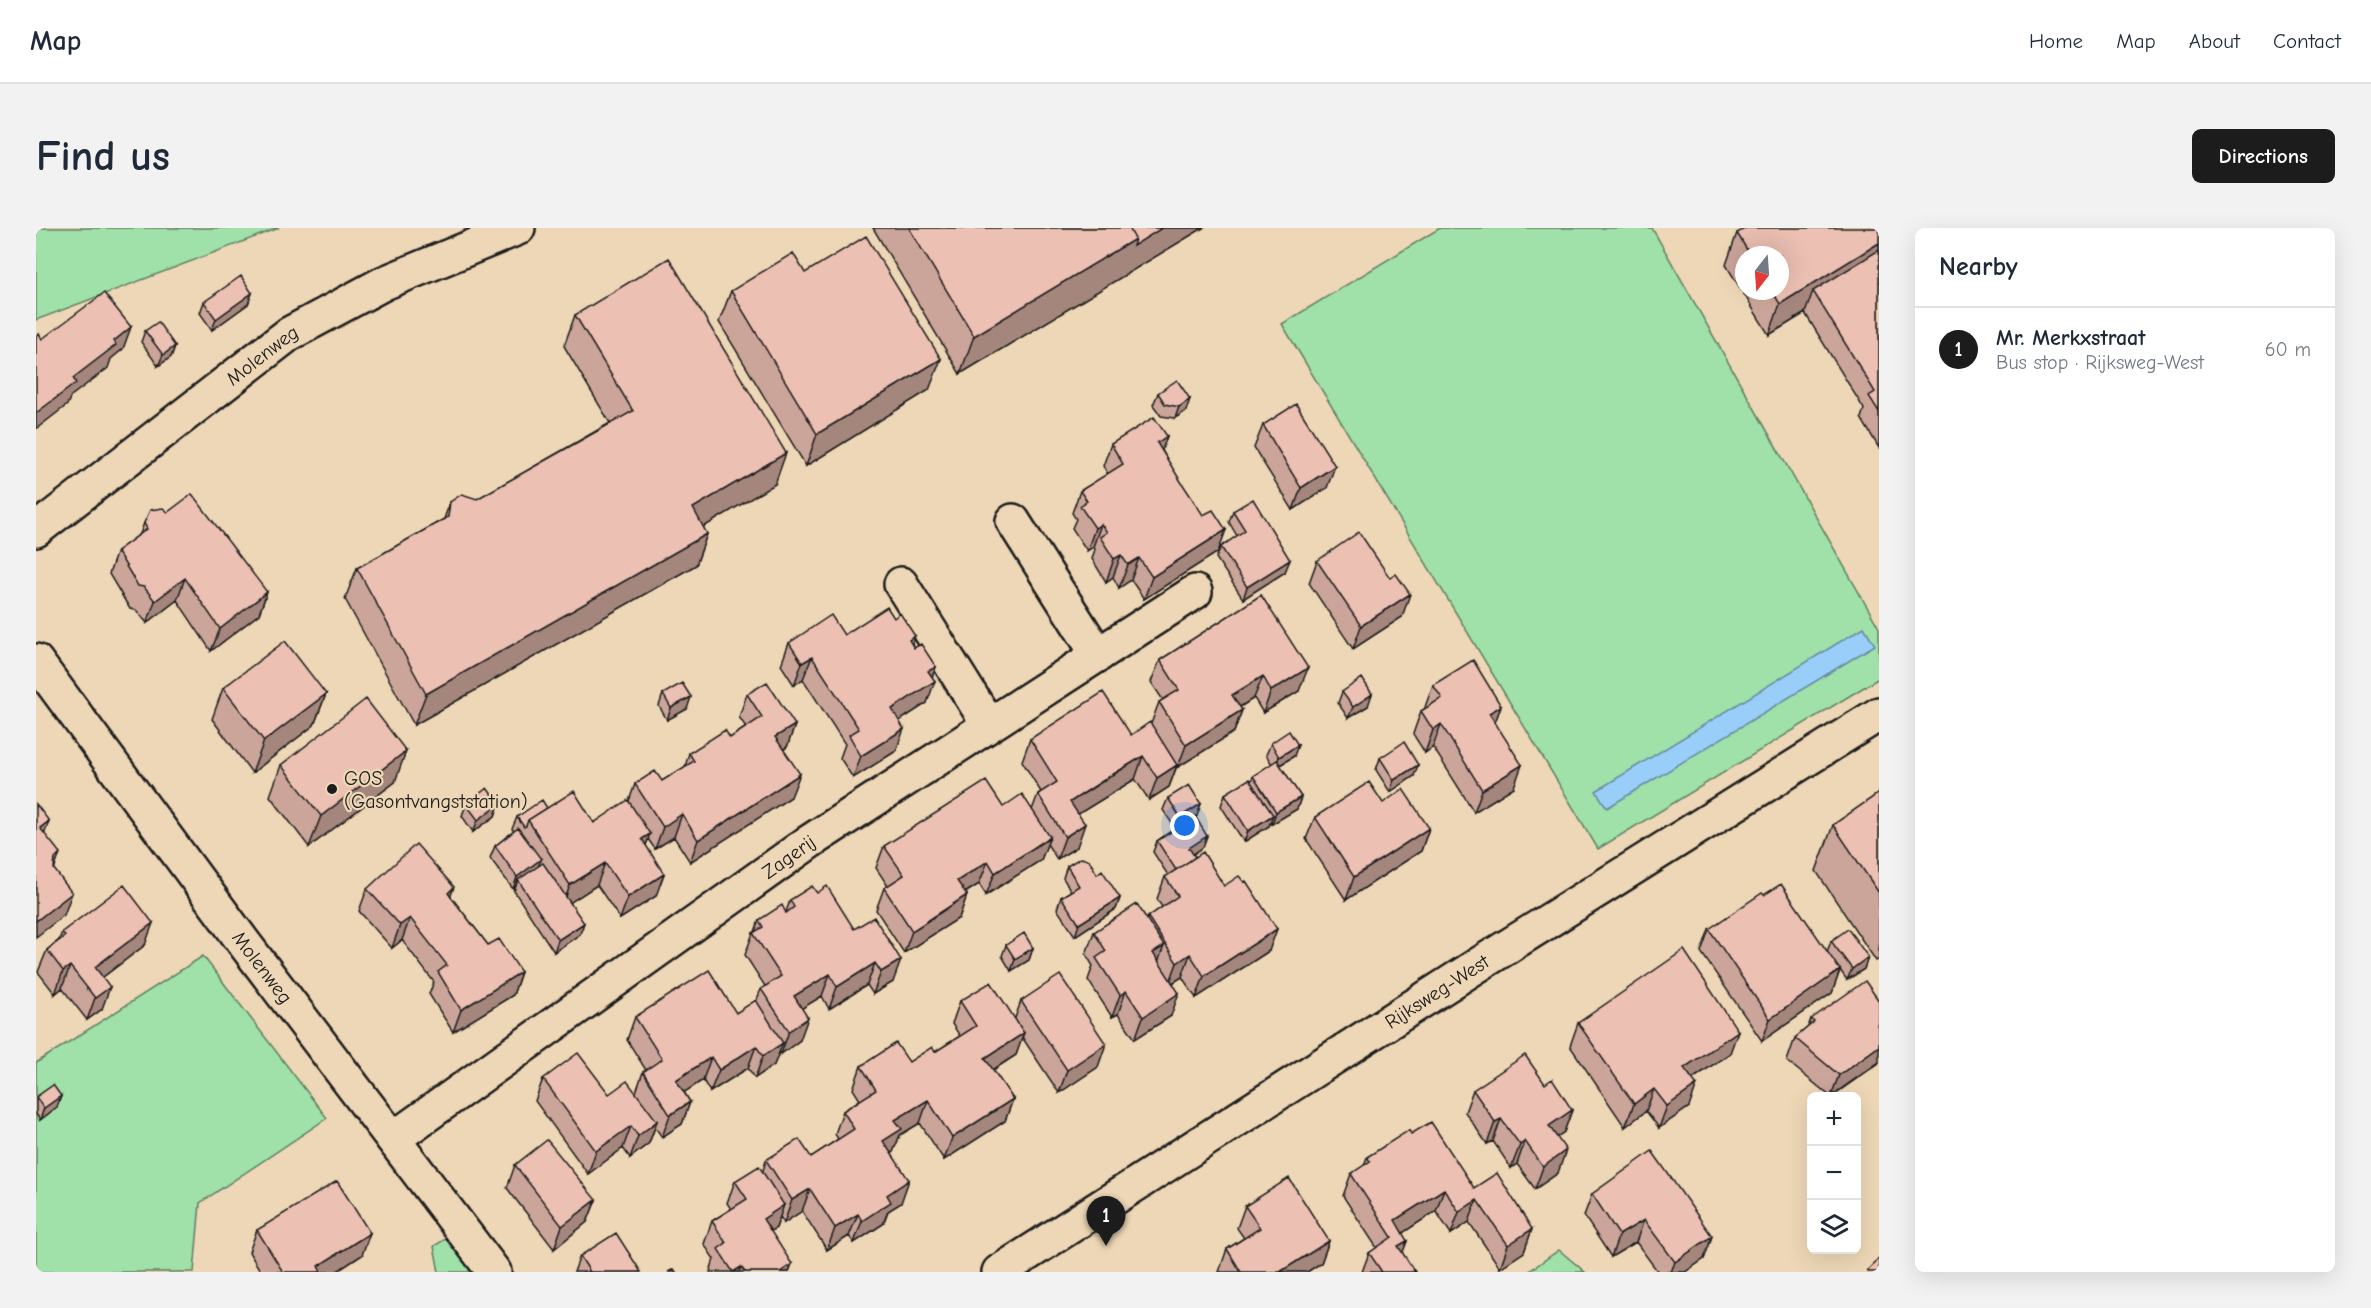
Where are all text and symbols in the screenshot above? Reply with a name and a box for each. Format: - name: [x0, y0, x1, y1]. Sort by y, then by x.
- text: Map: [30, 25, 81, 57]
- text: Home: [2029, 29, 2083, 53]
- text: Map: [2116, 29, 2156, 53]
- text: About: [2189, 29, 2240, 53]
- text: Contact: [2273, 29, 2341, 53]
- button: Directions: [2192, 129, 2335, 183]
- text: Find us: [36, 132, 170, 181]
- north arrow: [1735, 246, 1789, 300]
- text: Nearby: [1939, 252, 2018, 282]
- street label: Molenweg: [221, 320, 302, 390]
- text: Mr. Merkxstraat: [1996, 325, 2145, 351]
- text: 1: [1955, 338, 1962, 361]
- text: 60 m: [2265, 338, 2311, 361]
- text: Bus stop · Rijksweg-West: [1996, 351, 2204, 374]
- place label: GOS (Gasontvangststation): [344, 767, 528, 813]
- marker: GOS (Gasontvangststation): [325, 782, 339, 796]
- your location: [1170, 811, 1199, 840]
- street label: Zagerij: [758, 830, 819, 883]
- street label: Molenweg: [228, 927, 297, 1008]
- street label: Rijksweg-West: [1380, 949, 1494, 1033]
- map controls: [1807, 1092, 1861, 1254]
- button: +: [1807, 1092, 1861, 1146]
- button: −: [1807, 1146, 1861, 1200]
- pin: 1: [1086, 1196, 1126, 1246]
- button: layers: [1807, 1200, 1861, 1254]

